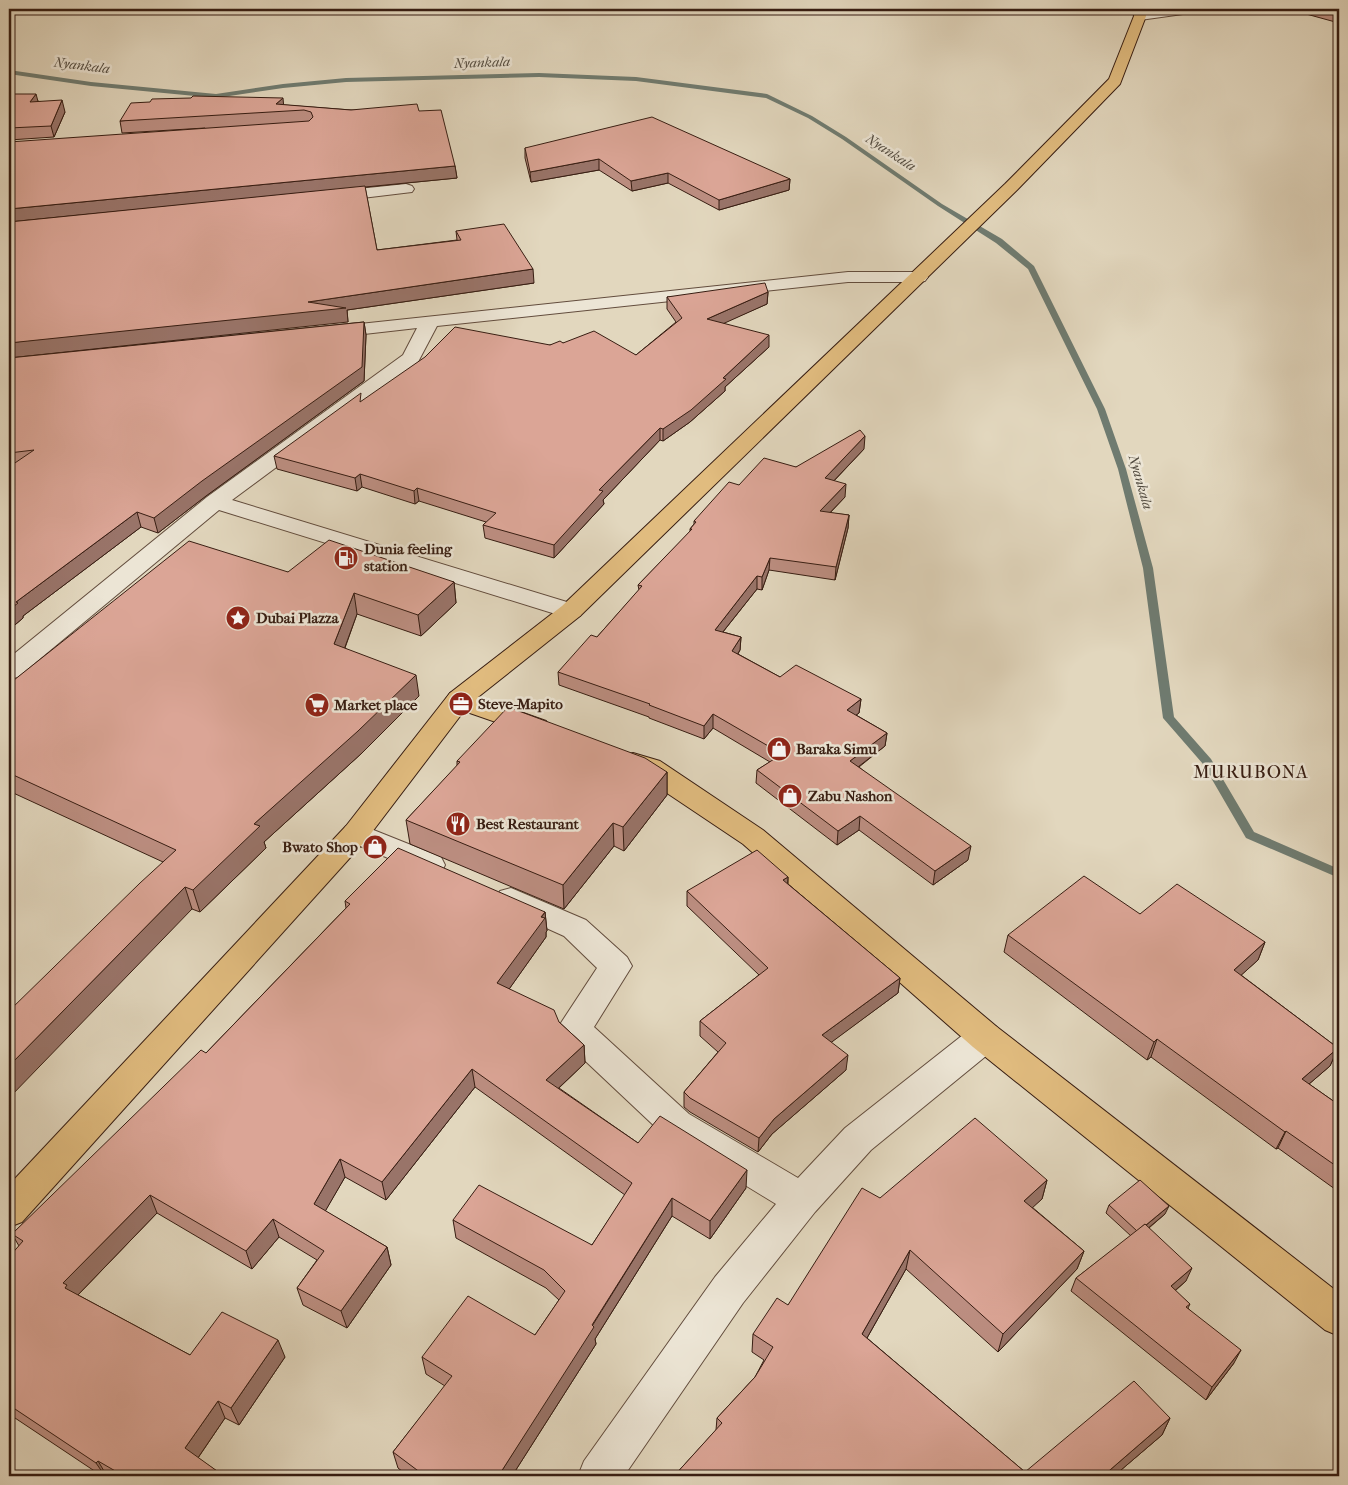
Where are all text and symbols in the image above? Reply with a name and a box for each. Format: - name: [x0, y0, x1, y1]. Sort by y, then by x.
- water label: Nyankala: [453, 53, 510, 72]
- water label: Nyankala: [52, 54, 111, 77]
- water label: Nyankala: [862, 129, 919, 175]
- water label: Nyankala: [1124, 452, 1156, 511]
- place label: Dunia feeling station: [364, 540, 453, 575]
- fuel station icon: Dunia feeling station: [333, 545, 359, 571]
- place icon: Dubai Plazza: [225, 605, 251, 631]
- place label: Dubai Plazza: [256, 609, 340, 627]
- office icon: Steve-Mapito: [448, 691, 474, 717]
- supermarket icon: Market place: [304, 692, 330, 718]
- place label: Steve-Mapito: [478, 695, 563, 713]
- place label: Market place: [333, 696, 418, 714]
- shop icon: Baraka Simu: [766, 736, 792, 762]
- place label: Baraka Simu: [796, 740, 877, 758]
- district label: MURUBONA: [1193, 762, 1309, 783]
- shop icon: Zabu Nashon: [777, 783, 803, 809]
- place label: Zabu Nashon: [808, 787, 893, 805]
- restaurant icon: Best Restaurant: [445, 811, 471, 837]
- place label: Best Restaurant: [476, 815, 580, 833]
- shop icon: Bwato Shop: [362, 834, 388, 860]
- place label: Bwato Shop: [282, 838, 358, 856]

